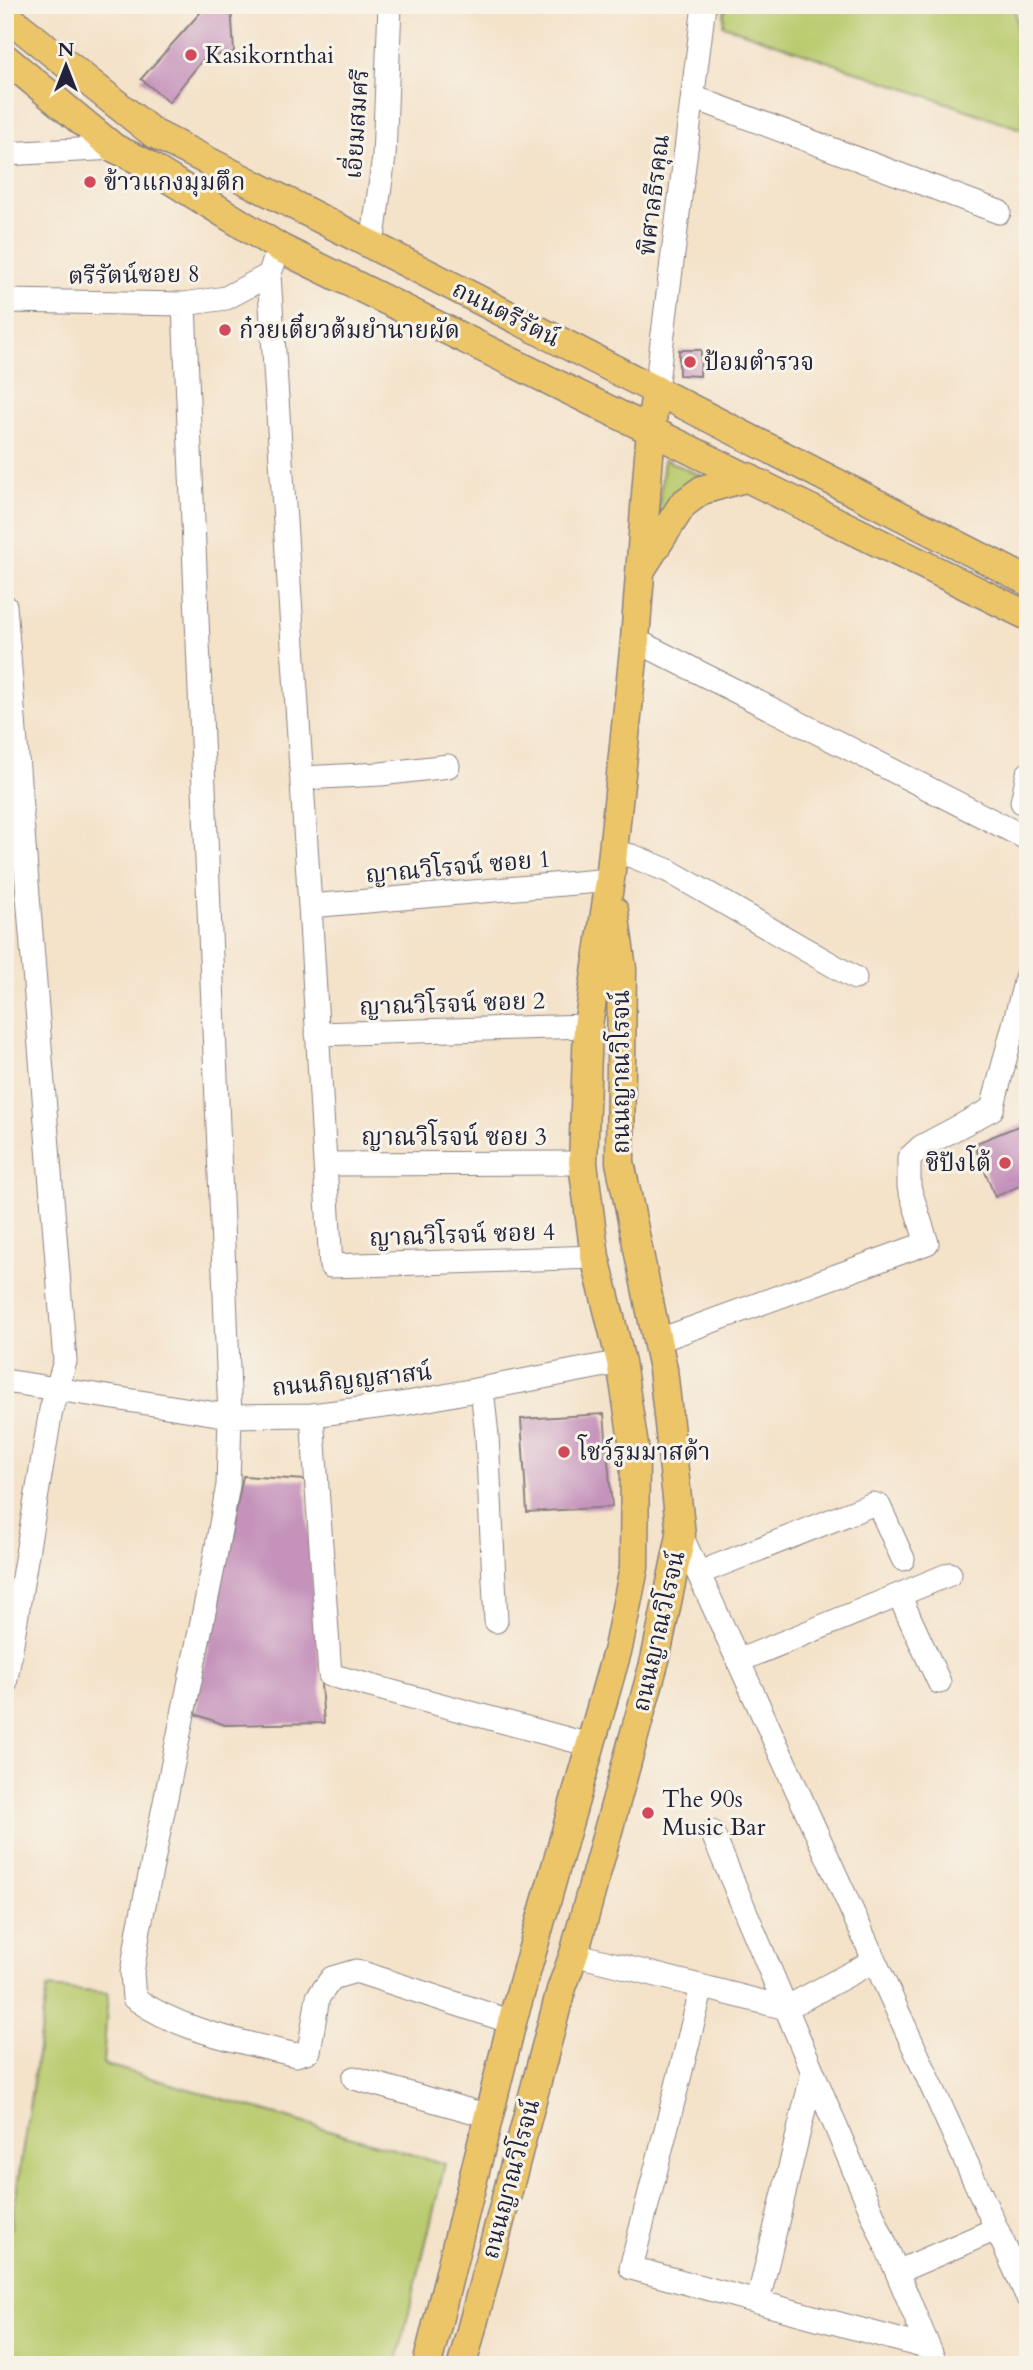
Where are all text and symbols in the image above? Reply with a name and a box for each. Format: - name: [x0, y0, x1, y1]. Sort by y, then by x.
- north arrow: [32, 32, 102, 102]
- text: N: [58, 37, 75, 63]
- place label: Kasikornthai: [205, 39, 334, 72]
- marker: Kasikornthai: [183, 47, 199, 63]
- street label: เอี่ยมสมศรี: [335, 68, 377, 180]
- street label: พิศาลธีรคุณ: [630, 132, 678, 258]
- place label: ข้าวแกงมุมตึก: [104, 166, 245, 199]
- marker: ข้าวแกงมุมตึก: [82, 174, 98, 190]
- street label: ตรีรัตน์ซอย 8: [68, 257, 200, 293]
- street label: ถนนตรีรัตน์: [447, 273, 565, 355]
- place label: ก๋วยเตี๋ยวต้มยำนายผัด: [239, 312, 460, 347]
- marker: ก๋วยเตี๋ยวต้มยำนายผัด: [217, 322, 233, 338]
- place label: ป้อมตำรวจ: [704, 346, 814, 379]
- marker: ป้อมตำรวจ: [682, 354, 698, 370]
- street label: ญาณวิโรจน์ ซอย 1: [364, 840, 552, 892]
- street label: ญาณวิโรจน์ ซอย 2: [358, 982, 545, 1024]
- street label: ถนนญาณวิโรจน์: [603, 990, 638, 1154]
- street label: ญาณวิโรจน์ ซอย 3: [361, 1119, 547, 1154]
- place label: ชิปังโต้: [925, 1145, 991, 1180]
- marker: ชิปังโต้: [997, 1155, 1013, 1171]
- street label: ญาณวิโรจน์ ซอย 4: [368, 1213, 555, 1255]
- street label: ถนนภิญญสาสน์: [270, 1355, 434, 1405]
- place label: โชว์รูมมาสด้า: [577, 1434, 710, 1469]
- marker: โชว์รูมมาสด้า: [556, 1444, 572, 1460]
- street label: ถนนญาณวิโรจน์: [623, 1547, 694, 1715]
- place label: The 90s Music Bar: [662, 1783, 766, 1844]
- marker: The 90s Music Bar: [640, 1805, 656, 1821]
- street label: ถนนญาณวิโรจน์: [472, 2095, 548, 2263]

